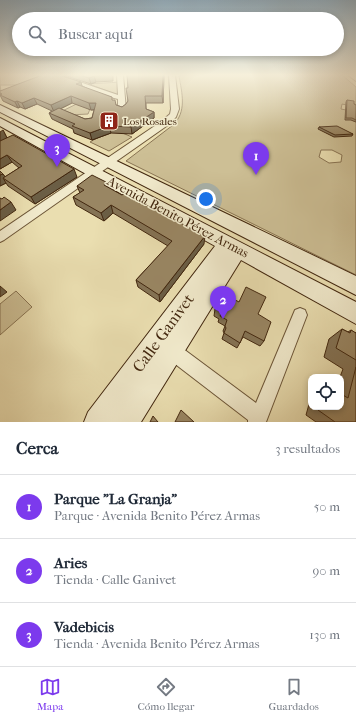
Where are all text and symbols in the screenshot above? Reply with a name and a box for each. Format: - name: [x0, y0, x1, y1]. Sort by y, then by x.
- search box: [12, 12, 344, 56]
- icon: search: [26, 23, 48, 45]
- text: Buscar aquí: [58, 25, 133, 43]
- building icon: Los Rosales: [98, 110, 120, 132]
- place label: Los Rosales: [123, 115, 177, 128]
- pin: 3: [44, 134, 70, 167]
- pin: 1: [243, 142, 269, 175]
- street label: Avenida Benito Pérez Armas: [104, 173, 252, 261]
- your location: [196, 189, 216, 209]
- pin: 2: [210, 286, 236, 319]
- street label: Calle Ganivet: [128, 290, 198, 376]
- map controls: [308, 374, 344, 410]
- button: locate: [308, 374, 344, 410]
- text: Cerca: [16, 438, 58, 458]
- text: 3 resultados: [275, 441, 340, 456]
- text: Parque "La Granja": [54, 490, 177, 508]
- text: 1: [27, 499, 31, 514]
- text: 50 m: [314, 499, 340, 514]
- text: Parque · Avenida Benito Pérez Armas: [54, 508, 260, 523]
- text: Aries: [54, 554, 87, 572]
- text: 2: [26, 563, 32, 578]
- text: 90 m: [312, 563, 340, 578]
- text: Tienda · Calle Ganivet: [54, 572, 176, 587]
- text: Vadebicis: [54, 618, 114, 636]
- text: 3: [26, 627, 32, 642]
- text: 130 m: [309, 627, 340, 642]
- text: Tienda · Avenida Benito Pérez Armas: [54, 636, 260, 651]
- tab: Mapa: [37, 676, 63, 713]
- tab: Cómo llegar: [137, 676, 194, 713]
- tab: Guardados: [269, 676, 319, 713]

